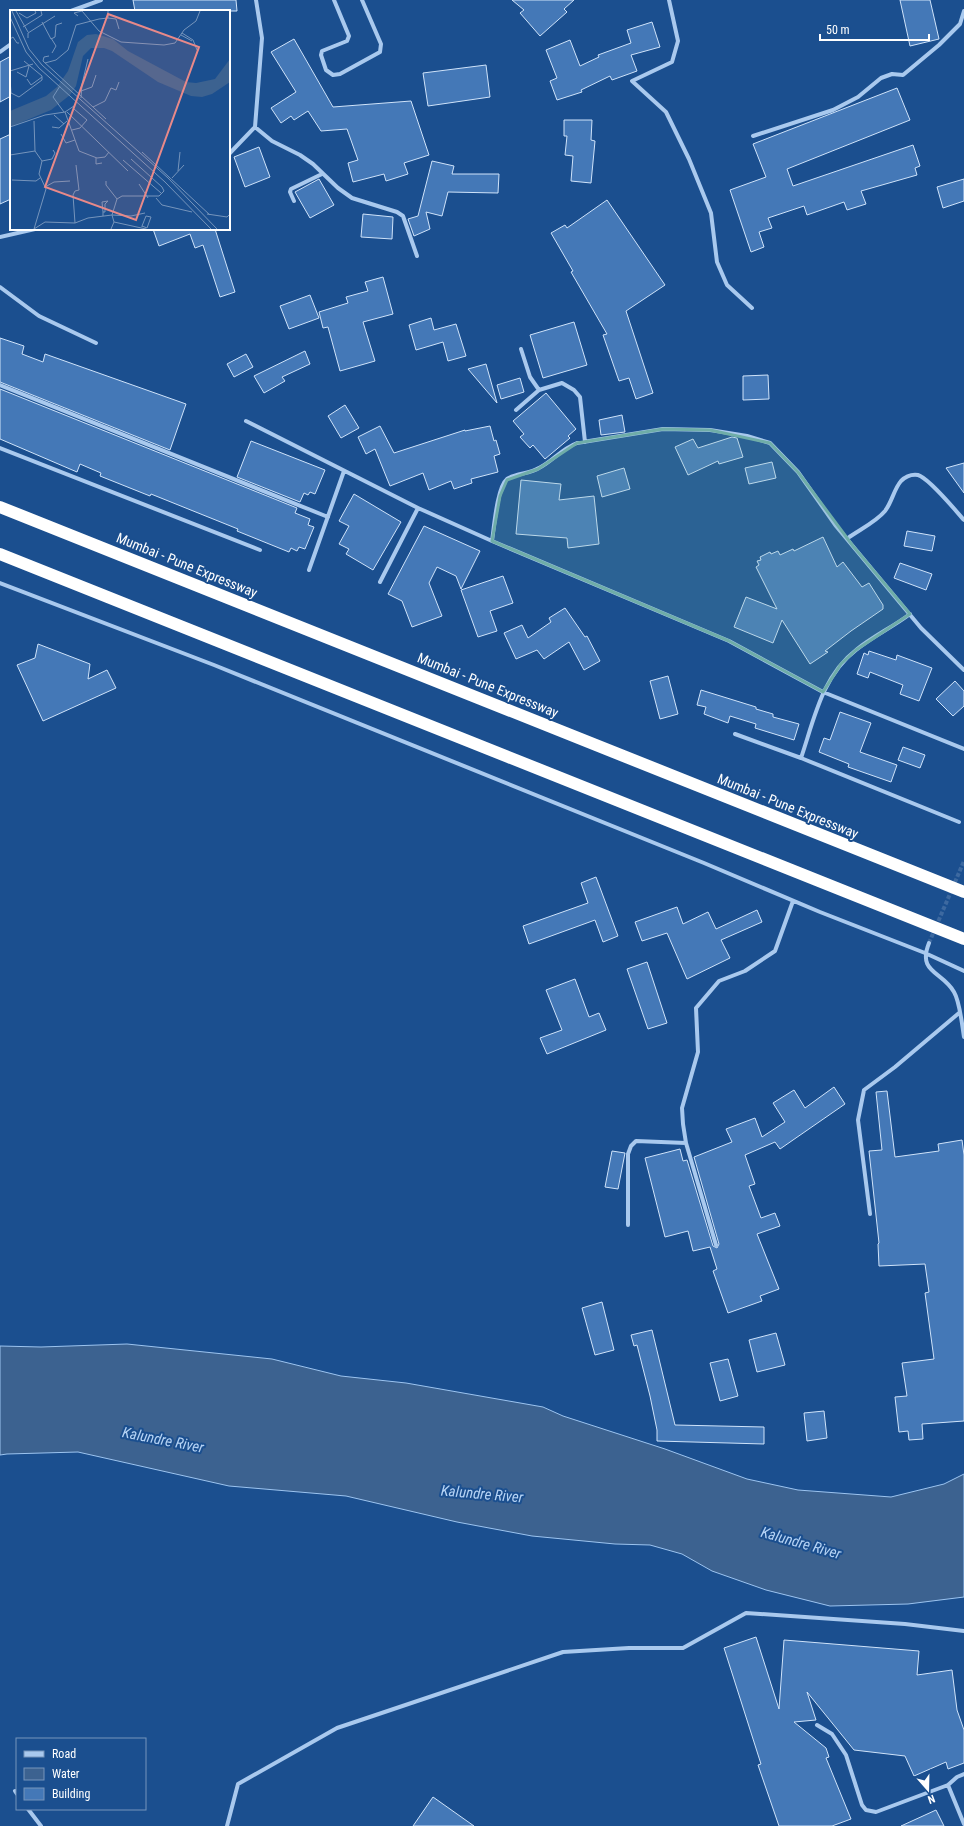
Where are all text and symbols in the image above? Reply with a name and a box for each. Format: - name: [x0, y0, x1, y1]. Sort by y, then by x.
- inset map: [10, 10, 230, 230]
- scale bar: [820, 16, 929, 42]
- text: 50 m: [826, 23, 850, 37]
- street label: Mumbai - Pune Expressway: [114, 529, 260, 601]
- street label: Mumbai - Pune Expressway: [415, 649, 561, 721]
- street label: Mumbai - Pune Expressway: [715, 770, 861, 842]
- water label: Kalundre River: [121, 1423, 206, 1457]
- water label: Kalundre River: [440, 1481, 524, 1507]
- water label: Kalundre River: [759, 1523, 844, 1563]
- legend: [16, 1738, 146, 1810]
- text: Road: [52, 1747, 76, 1761]
- text: Water: [52, 1767, 80, 1781]
- north arrow: [908, 1770, 948, 1810]
- text: Building: [52, 1787, 90, 1801]
- text: N: [926, 1792, 937, 1806]

